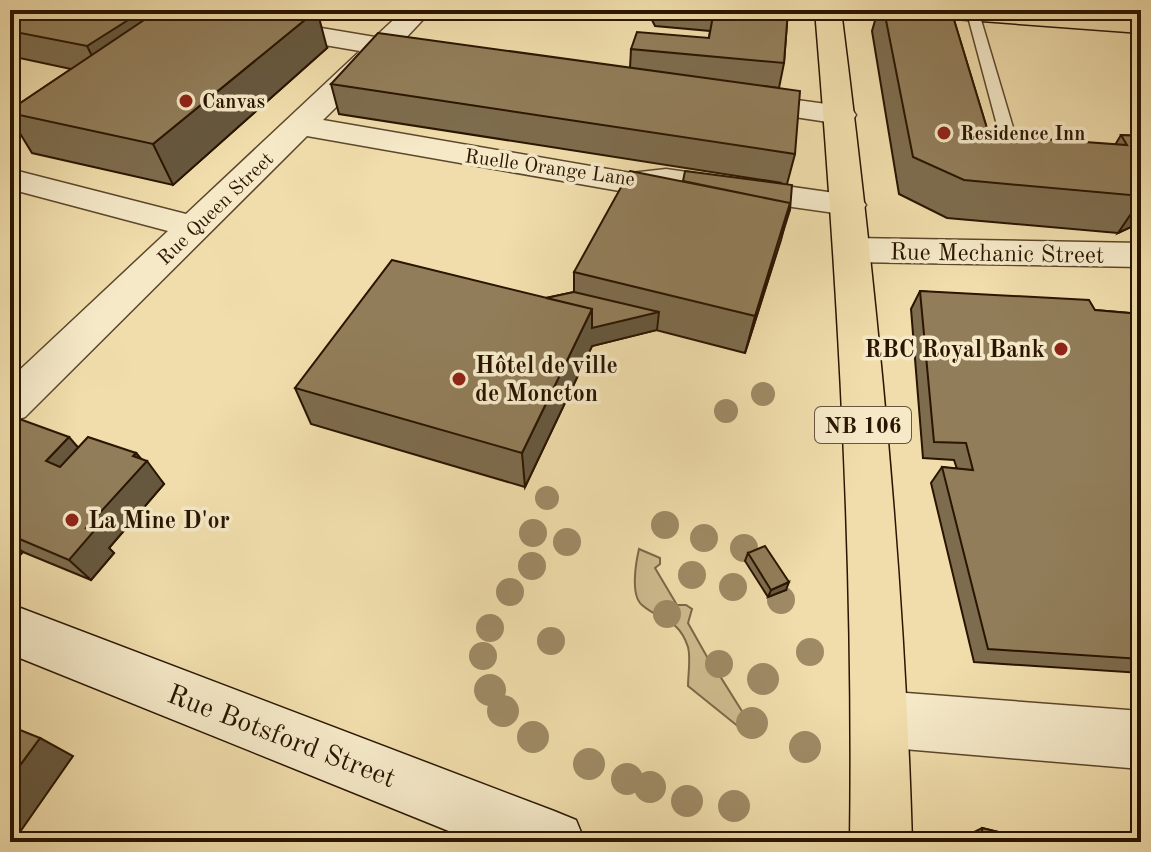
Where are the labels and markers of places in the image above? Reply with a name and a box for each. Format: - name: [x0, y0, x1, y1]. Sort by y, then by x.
- marker: Canvas: [177, 92, 195, 110]
- place label: Canvas: [202, 93, 265, 113]
- marker: Residence Inn: [935, 124, 953, 142]
- place label: Residence Inn: [960, 125, 1085, 145]
- place label: RBC Royal Bank: [864, 339, 1045, 363]
- marker: RBC Royal Bank: [1052, 340, 1070, 358]
- place label: Hôtel de ville de Moncton: [475, 355, 618, 407]
- marker: Hôtel de ville de Moncton: [450, 370, 468, 388]
- place label: La Mine D'or: [88, 510, 230, 534]
- marker: La Mine D'or: [63, 511, 81, 529]

